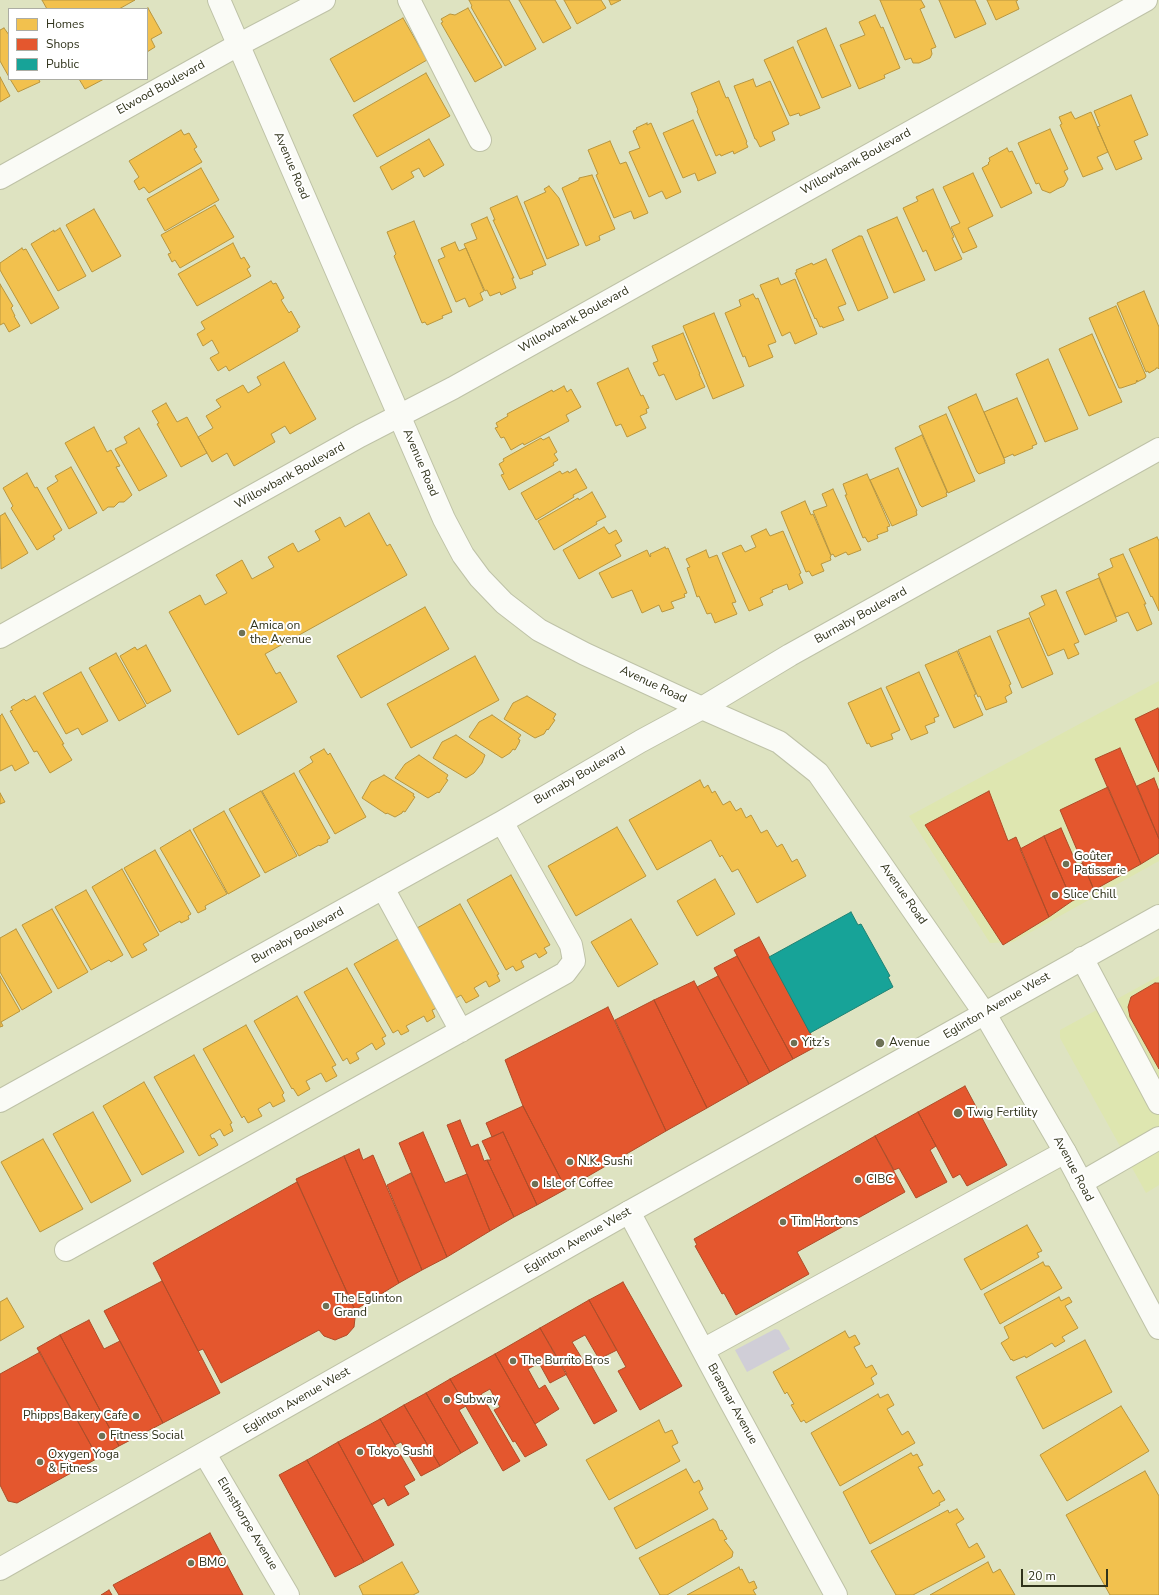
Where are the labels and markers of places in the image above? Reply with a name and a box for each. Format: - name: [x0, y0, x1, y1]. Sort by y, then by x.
- place label: Amica on the Avenue: [250, 619, 311, 647]
- marker: Amica on the Avenue: [237, 628, 247, 638]
- place label: Goûter Patisserie: [1074, 850, 1126, 878]
- marker: Goûter Patisserie: [1061, 859, 1071, 869]
- place label: Slice Chill: [1063, 888, 1116, 902]
- marker: Slice Chill: [1050, 890, 1060, 900]
- place label: Yitz’s: [802, 1036, 830, 1050]
- place label: Avenue: [889, 1036, 930, 1050]
- marker: Avenue: [874, 1037, 886, 1049]
- marker: Yitz’s: [789, 1038, 799, 1048]
- place label: Twig Fertility: [967, 1106, 1038, 1120]
- marker: Twig Fertility: [952, 1107, 964, 1119]
- place label: N.K. Sushi: [578, 1155, 633, 1169]
- marker: N.K. Sushi: [565, 1157, 575, 1167]
- place label: CIBC: [866, 1173, 893, 1187]
- marker: CIBC: [853, 1175, 863, 1185]
- place label: Isle of Coffee: [543, 1177, 613, 1191]
- marker: Isle of Coffee: [530, 1179, 540, 1189]
- place label: Tim Hortons: [791, 1215, 858, 1229]
- marker: Tim Hortons: [778, 1217, 788, 1227]
- place label: The Eglinton Grand: [334, 1292, 402, 1320]
- marker: The Eglinton Grand: [321, 1301, 331, 1311]
- place label: The Burrito Bros: [521, 1354, 609, 1368]
- marker: The Burrito Bros: [508, 1356, 518, 1366]
- place label: Subway: [455, 1393, 498, 1407]
- marker: Subway: [442, 1395, 452, 1405]
- place label: Phipps Bakery Cafe: [23, 1409, 128, 1423]
- marker: Phipps Bakery Cafe: [131, 1411, 141, 1421]
- place label: Fitness Social: [110, 1429, 184, 1443]
- marker: Fitness Social: [97, 1431, 107, 1441]
- place label: Tokyo Sushi: [368, 1445, 432, 1459]
- marker: Tokyo Sushi: [355, 1447, 365, 1457]
- place label: Oxygen Yoga & Fitness: [48, 1448, 119, 1476]
- marker: Oxygen Yoga & Fitness: [35, 1457, 45, 1467]
- place label: BMO: [199, 1556, 227, 1570]
- marker: BMO: [186, 1558, 196, 1568]

